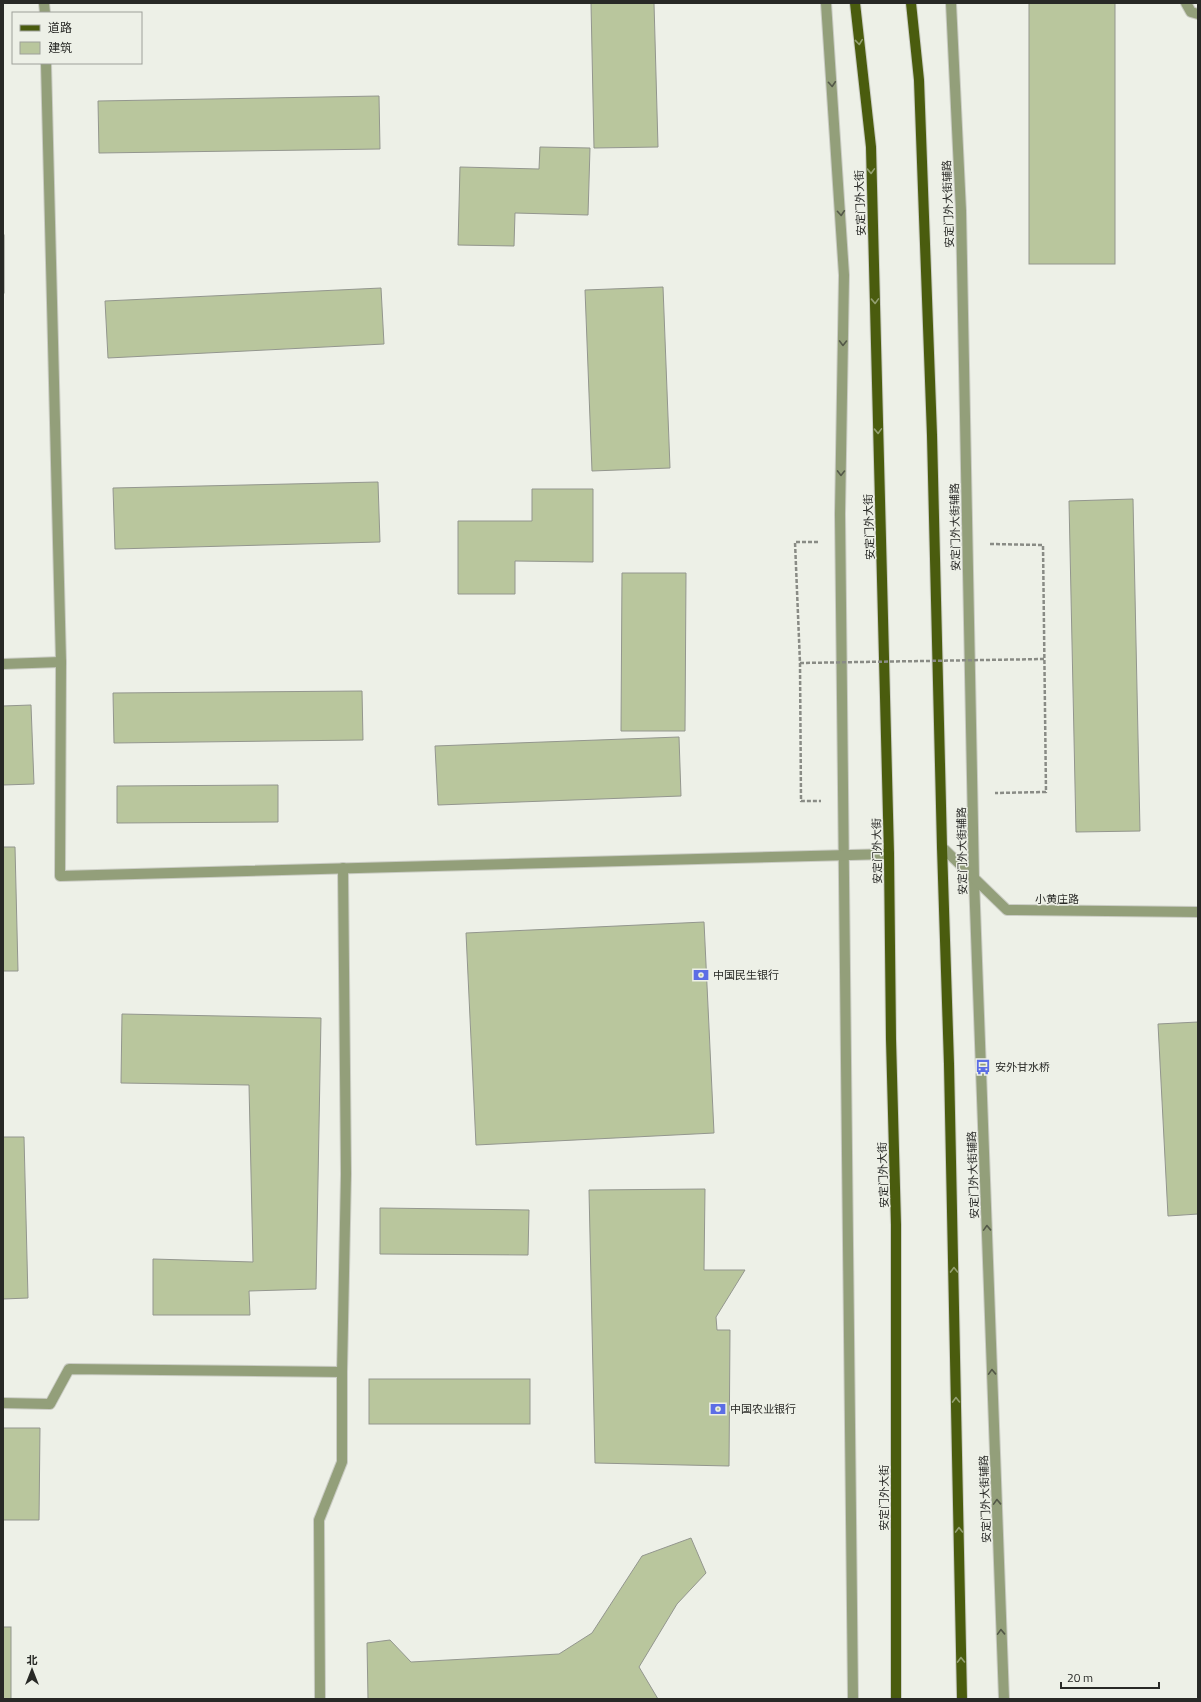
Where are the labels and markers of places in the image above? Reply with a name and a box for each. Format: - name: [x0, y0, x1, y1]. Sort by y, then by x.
- bank icon: 中国民生银行: [692, 966, 710, 984]
- place label: 中国民生银行: [713, 967, 779, 983]
- bus stop icon: 安外甘水桥: [974, 1058, 992, 1076]
- place label: 安外甘水桥: [995, 1059, 1050, 1075]
- bank icon: 中国农业银行: [709, 1400, 727, 1418]
- place label: 中国农业银行: [730, 1401, 796, 1417]

